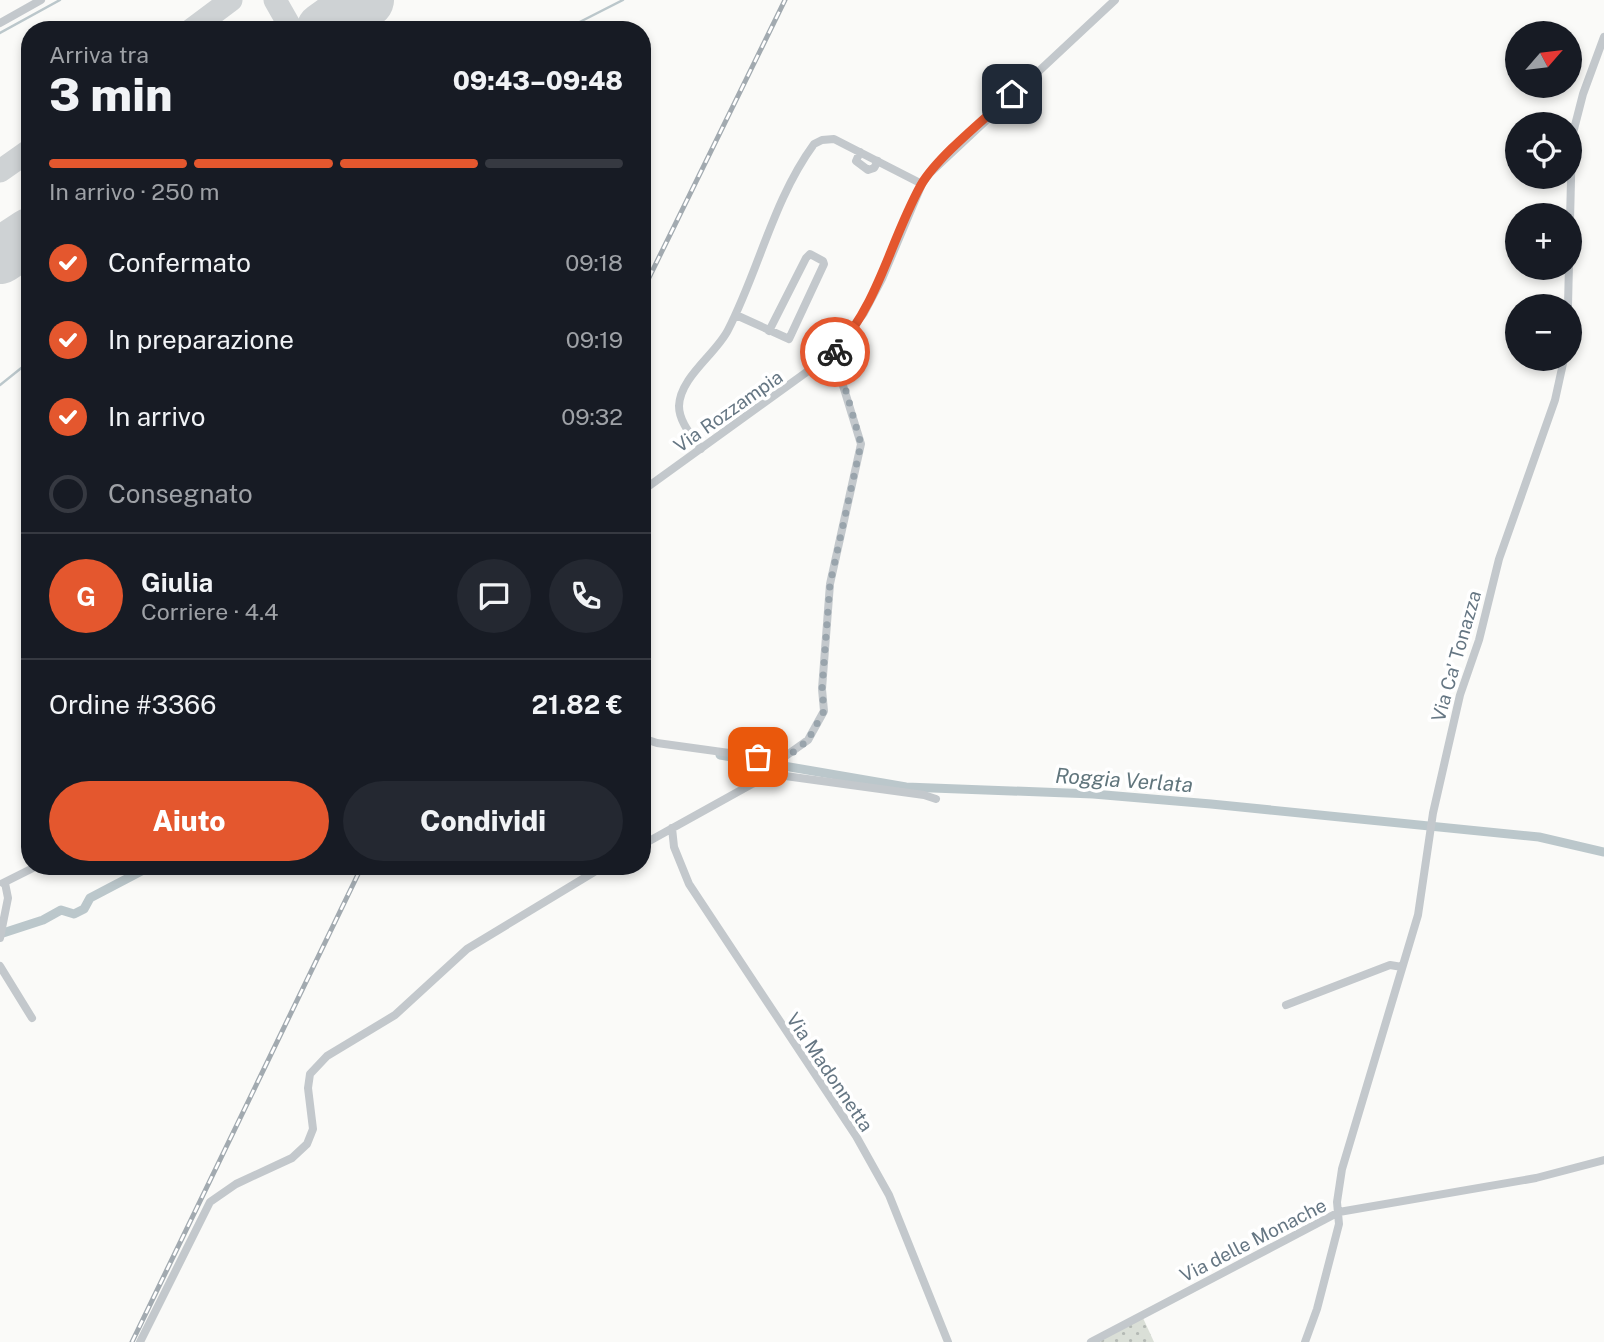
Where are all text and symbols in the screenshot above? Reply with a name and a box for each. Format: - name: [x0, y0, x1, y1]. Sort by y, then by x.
- north arrow: [1505, 21, 1582, 98]
- map controls: [1505, 21, 1582, 371]
- text: Arriva tra: [49, 41, 149, 68]
- pin: [982, 64, 1042, 124]
- text: 09:43–09:48: [453, 65, 623, 96]
- text: 3 min: [49, 67, 173, 121]
- icon: home: [993, 75, 1031, 113]
- button: locate: [1505, 112, 1582, 189]
- text: In arrivo · 250 m: [49, 178, 219, 205]
- button: +: [1505, 203, 1582, 280]
- icon: check: [49, 244, 87, 282]
- text: Confermato: [108, 247, 251, 278]
- text: 09:18: [565, 249, 623, 276]
- button: −: [1505, 294, 1582, 371]
- courier: [800, 317, 870, 387]
- icon: check: [49, 321, 87, 359]
- text: In preparazione: [108, 324, 294, 355]
- text: 09:19: [566, 326, 623, 353]
- icon: bike: [816, 333, 854, 371]
- street label: Via Rozzampia: [669, 365, 787, 457]
- icon: check: [49, 398, 87, 436]
- text: In arrivo: [108, 401, 205, 432]
- text: 09:32: [561, 403, 623, 430]
- text: Consegnato: [108, 478, 253, 509]
- button: chat: [457, 559, 531, 633]
- button: phone: [549, 559, 623, 633]
- text: Giulia: [141, 567, 213, 598]
- text: G: [76, 581, 96, 612]
- street label: Via Ca' Tonazza: [1427, 588, 1485, 724]
- text: Corriere · 4.4: [141, 598, 278, 625]
- text: Ordine #3366: [49, 689, 216, 720]
- text: 21.82 €: [532, 689, 623, 720]
- pin: [728, 727, 788, 787]
- icon: bag: [739, 738, 777, 776]
- water label: Roggia Verlata: [1054, 763, 1194, 797]
- button: Aiuto: [49, 781, 329, 861]
- button: Condividi: [343, 781, 623, 861]
- street label: Via Madonnetta: [782, 1008, 878, 1136]
- street label: Via delle Monache: [1176, 1194, 1330, 1286]

